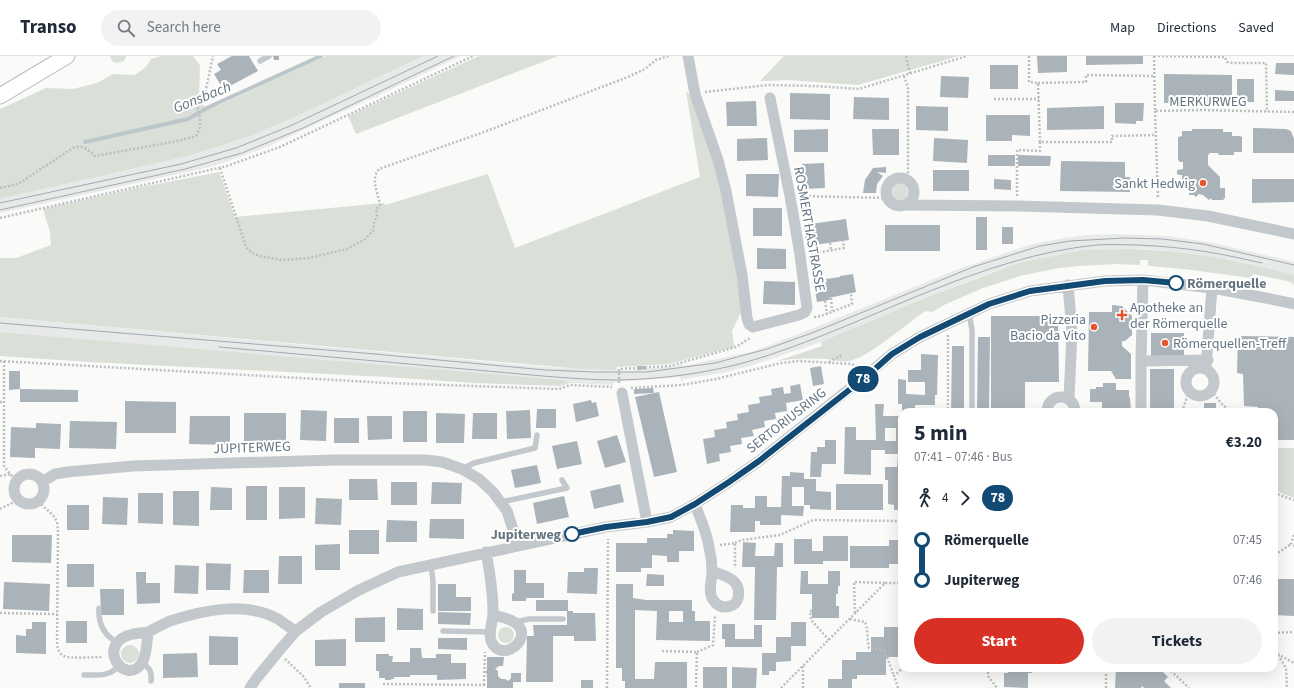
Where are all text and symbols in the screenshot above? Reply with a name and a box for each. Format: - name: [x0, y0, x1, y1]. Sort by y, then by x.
- search box: [101, 10, 381, 46]
- text: Transo: [20, 14, 77, 41]
- icon: search: [115, 17, 137, 39]
- text: Search here: [147, 17, 221, 38]
- text: Map: [1110, 18, 1135, 38]
- text: Directions: [1157, 18, 1216, 38]
- text: Saved: [1238, 18, 1274, 38]
- water label: Gonsbach: [170, 76, 234, 119]
- street label: MERKURWEG: [1169, 92, 1247, 112]
- street label: ROSMERTHASTRASSE: [788, 165, 830, 293]
- place label: Sankt Hedwig: [1114, 174, 1195, 194]
- marker: Sankt Hedwig: [1198, 178, 1208, 188]
- place label: Römerquelle: [1187, 274, 1266, 294]
- marker: Römerquelle: [1168, 275, 1184, 291]
- place label: Apotheke an der Römerquelle: [1130, 298, 1228, 334]
- place label: Pizzeria Bacio da Vito: [1010, 310, 1086, 346]
- marker: Apotheke an der Römerquelle: [1117, 310, 1127, 320]
- marker: Pizzeria Bacio da Vito: [1089, 322, 1099, 332]
- place label: Römerquellen-Treff: [1173, 334, 1287, 354]
- marker: Römerquellen-Treff: [1160, 338, 1170, 348]
- line badge: 78: [845, 366, 881, 392]
- text: 78: [856, 369, 870, 389]
- street label: SERTORIUSRING: [742, 383, 831, 458]
- text: 5 min: [914, 417, 968, 449]
- text: €3.20: [1226, 432, 1262, 453]
- street label: JUPITERWEG: [213, 437, 291, 459]
- text: 07:41 – 07:46 · Bus: [914, 448, 1012, 466]
- icon: walk: [914, 487, 936, 509]
- icon: forward: [954, 487, 976, 509]
- text: 78: [990, 488, 1005, 508]
- text: 4: [942, 489, 948, 507]
- place label: Jupiterweg: [491, 525, 562, 545]
- marker: Jupiterweg: [564, 526, 580, 542]
- text: Römerquelle: [944, 530, 1029, 551]
- text: 07:45: [1233, 531, 1262, 549]
- text: Jupiterweg: [944, 570, 1019, 591]
- text: 07:46: [1233, 571, 1262, 589]
- button: Start: [914, 618, 1084, 664]
- button: Tickets: [1092, 618, 1262, 664]

